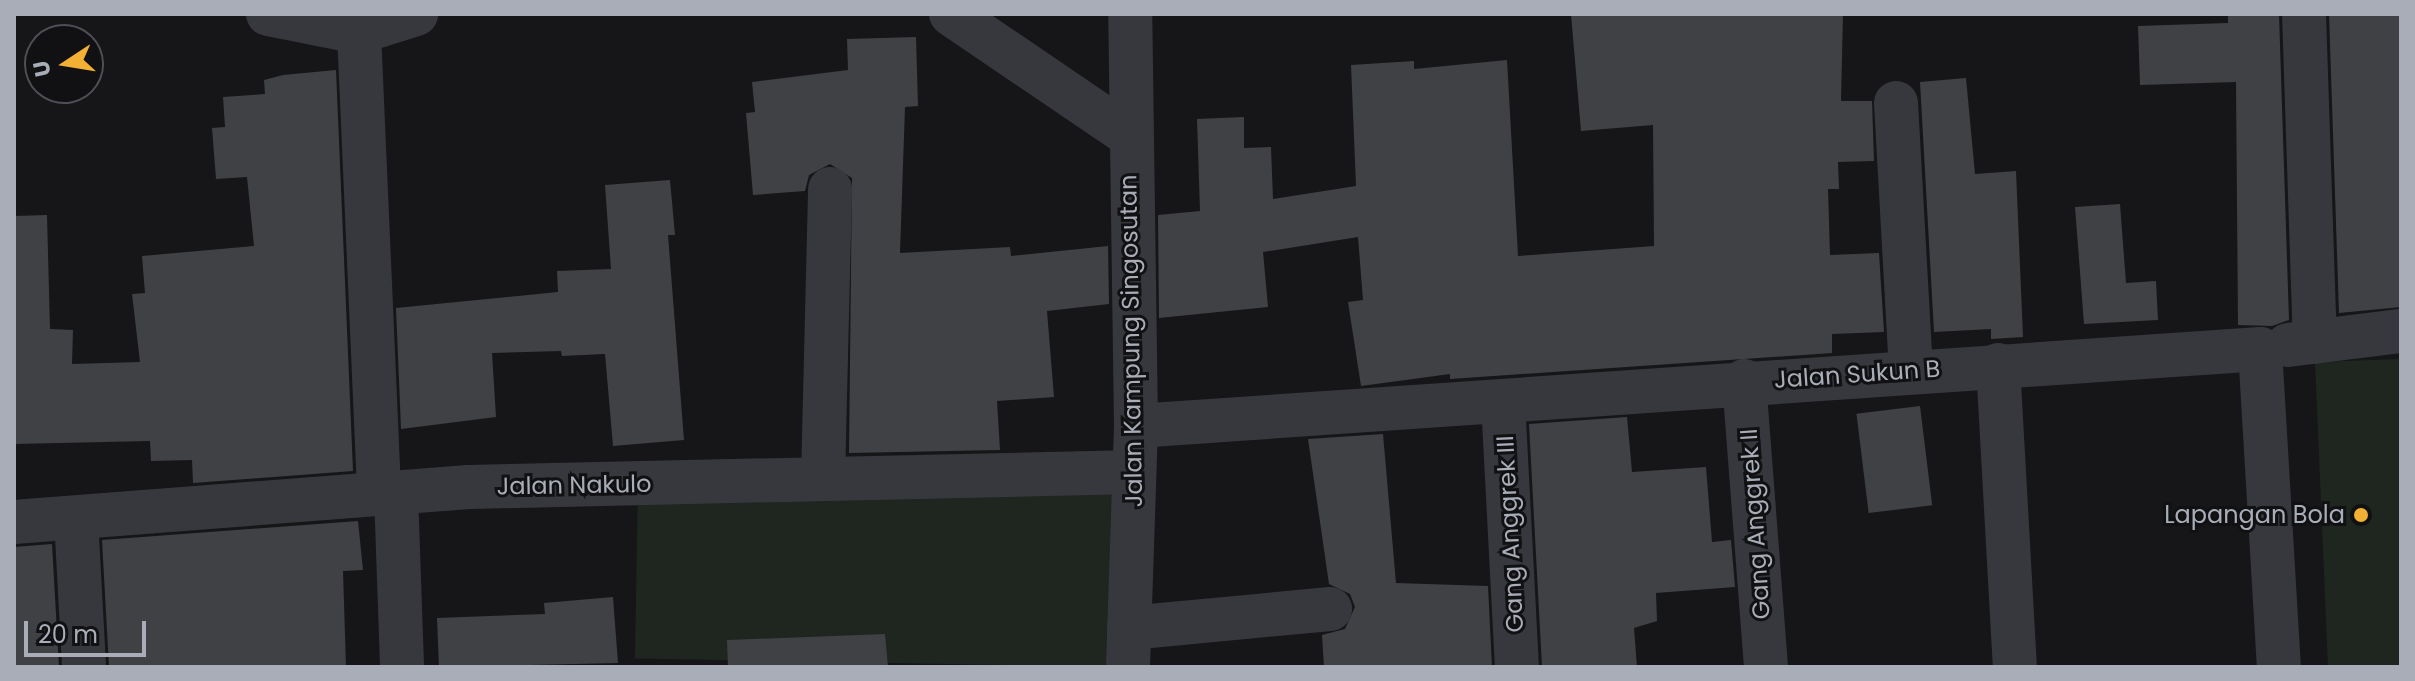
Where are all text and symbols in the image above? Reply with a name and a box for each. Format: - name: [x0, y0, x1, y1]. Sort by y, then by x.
- north arrow: [24, 24, 104, 104]
- text: U: [25, 58, 59, 79]
- street label: Jalan Kampung Singosutan: [1114, 174, 1148, 508]
- street label: Jalan Sukun B: [1773, 354, 1941, 394]
- street label: Gang Anggrek II: [1734, 428, 1776, 620]
- street label: Gang Anggrek III: [1490, 435, 1530, 633]
- street label: Jalan Nakulo: [496, 469, 652, 501]
- place label: Lapangan Bola: [2164, 501, 2345, 529]
- marker: Lapangan Bola: [2352, 506, 2370, 524]
- scale bar: [28, 605, 150, 655]
- text: 20 m: [38, 618, 98, 651]

